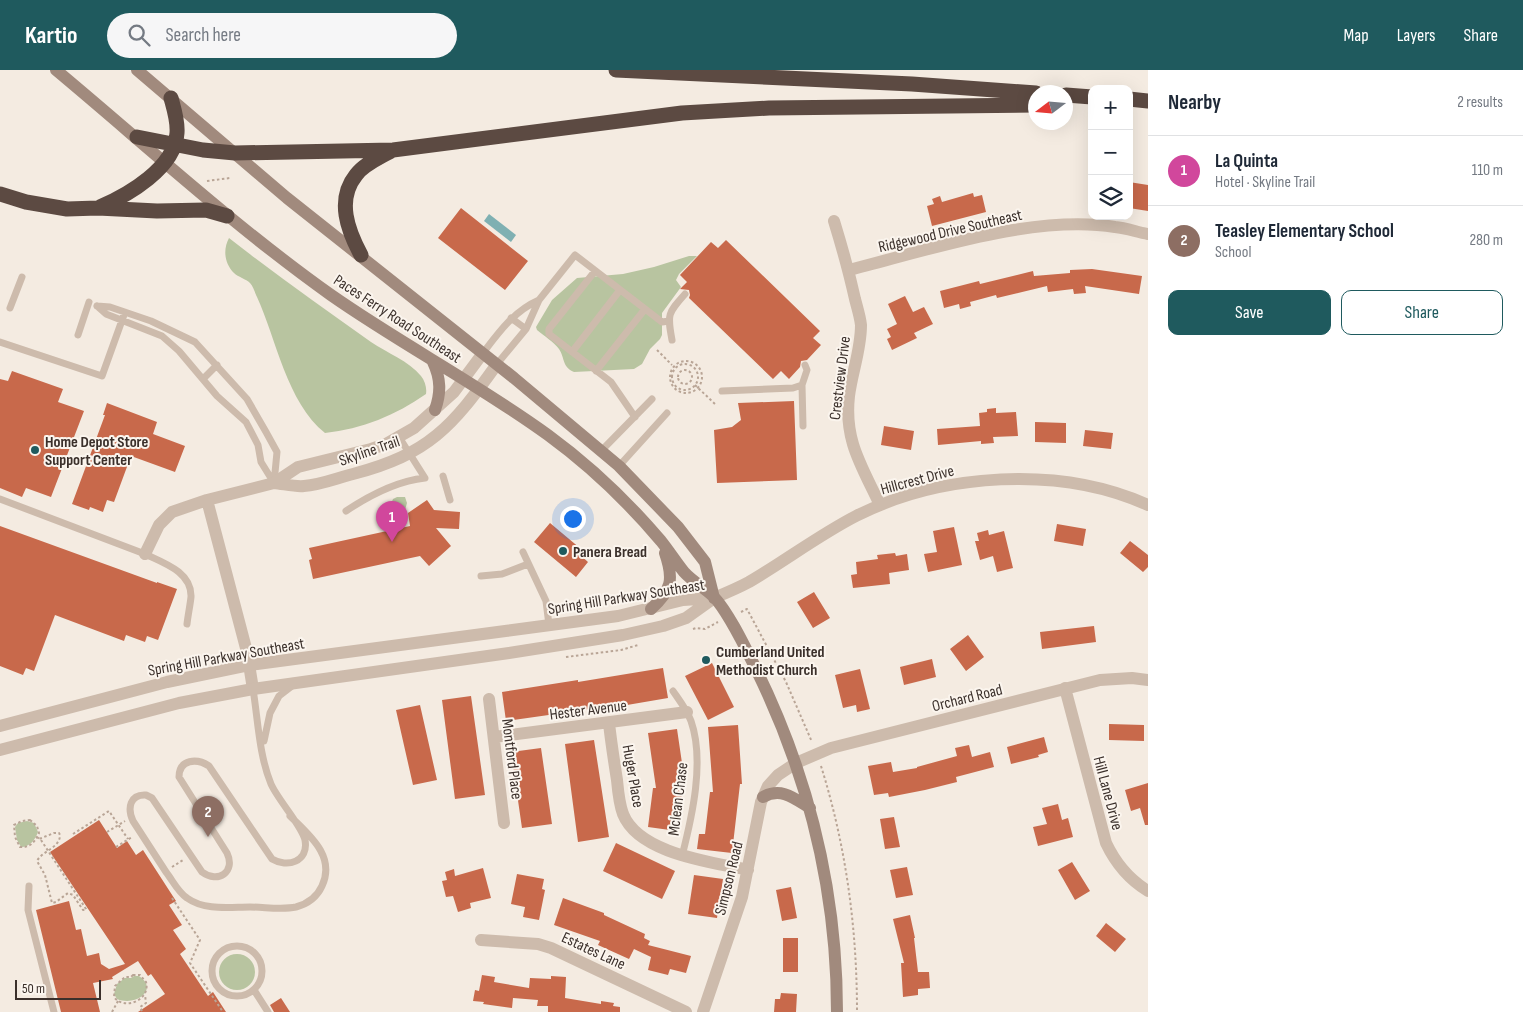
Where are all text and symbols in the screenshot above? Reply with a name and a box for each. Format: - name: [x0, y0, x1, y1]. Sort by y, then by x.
- search box: [107, 13, 457, 58]
- text: Kartio: [25, 21, 77, 50]
- icon: search: [125, 21, 153, 49]
- text: Search here: [165, 24, 241, 47]
- text: Map: [1344, 25, 1369, 46]
- text: Layers: [1397, 25, 1436, 46]
- text: Share: [1464, 25, 1498, 46]
- north arrow: [1028, 85, 1073, 130]
- map controls: [1088, 85, 1133, 220]
- button: +: [1088, 85, 1133, 130]
- text: Nearby: [1168, 90, 1221, 115]
- text: 2 results: [1457, 93, 1503, 112]
- button: −: [1088, 130, 1133, 175]
- text: La Quinta: [1215, 150, 1278, 173]
- text: 1: [1181, 161, 1187, 180]
- text: 110 m: [1472, 161, 1503, 180]
- text: Hotel · Skyline Trail: [1215, 173, 1315, 192]
- button: layers: [1088, 175, 1133, 220]
- street label: Ridgewood Drive Southeast: [877, 206, 1024, 257]
- text: Teasley Elementary School: [1215, 220, 1394, 243]
- text: 2: [1180, 231, 1188, 250]
- text: 280 m: [1469, 231, 1503, 250]
- text: School: [1215, 243, 1251, 262]
- street label: Paces Ferry Road Southeast: [330, 271, 465, 368]
- button: Save: [1168, 290, 1331, 335]
- button: Share: [1341, 290, 1503, 335]
- street label: Crestview Drive: [826, 335, 855, 421]
- street label: Skyline Trail: [337, 432, 402, 471]
- place label: Home Depot Store Support Center: [45, 433, 148, 470]
- marker: Home Depot Store Support Center: [29, 444, 41, 456]
- street label: Hillcrest Drive: [879, 462, 956, 499]
- pin: 1: [376, 501, 408, 542]
- your location: [560, 506, 586, 532]
- place label: Panera Bread: [573, 543, 647, 562]
- marker: Panera Bread: [557, 545, 569, 557]
- street label: Spring Hill Parkway Southeast: [546, 576, 706, 619]
- street label: Spring Hill Parkway Southeast: [147, 634, 306, 681]
- place label: Cumberland United Methodist Church: [716, 643, 825, 680]
- marker: Cumberland United Methodist Church: [700, 654, 712, 666]
- street label: Orchard Road: [930, 681, 1005, 716]
- street label: Hester Avenue: [548, 696, 628, 725]
- street label: Montford Place: [497, 718, 526, 801]
- street label: Huger Place: [618, 743, 647, 809]
- street label: Hill Lane Drive: [1089, 754, 1126, 832]
- street label: Mclean Chase: [665, 761, 692, 837]
- pin: 2: [192, 796, 224, 837]
- street label: Simpson Road: [711, 840, 748, 917]
- street label: Estates Lane: [558, 928, 628, 974]
- scale bar: [15, 977, 101, 1000]
- text: 50 m: [22, 980, 45, 997]

